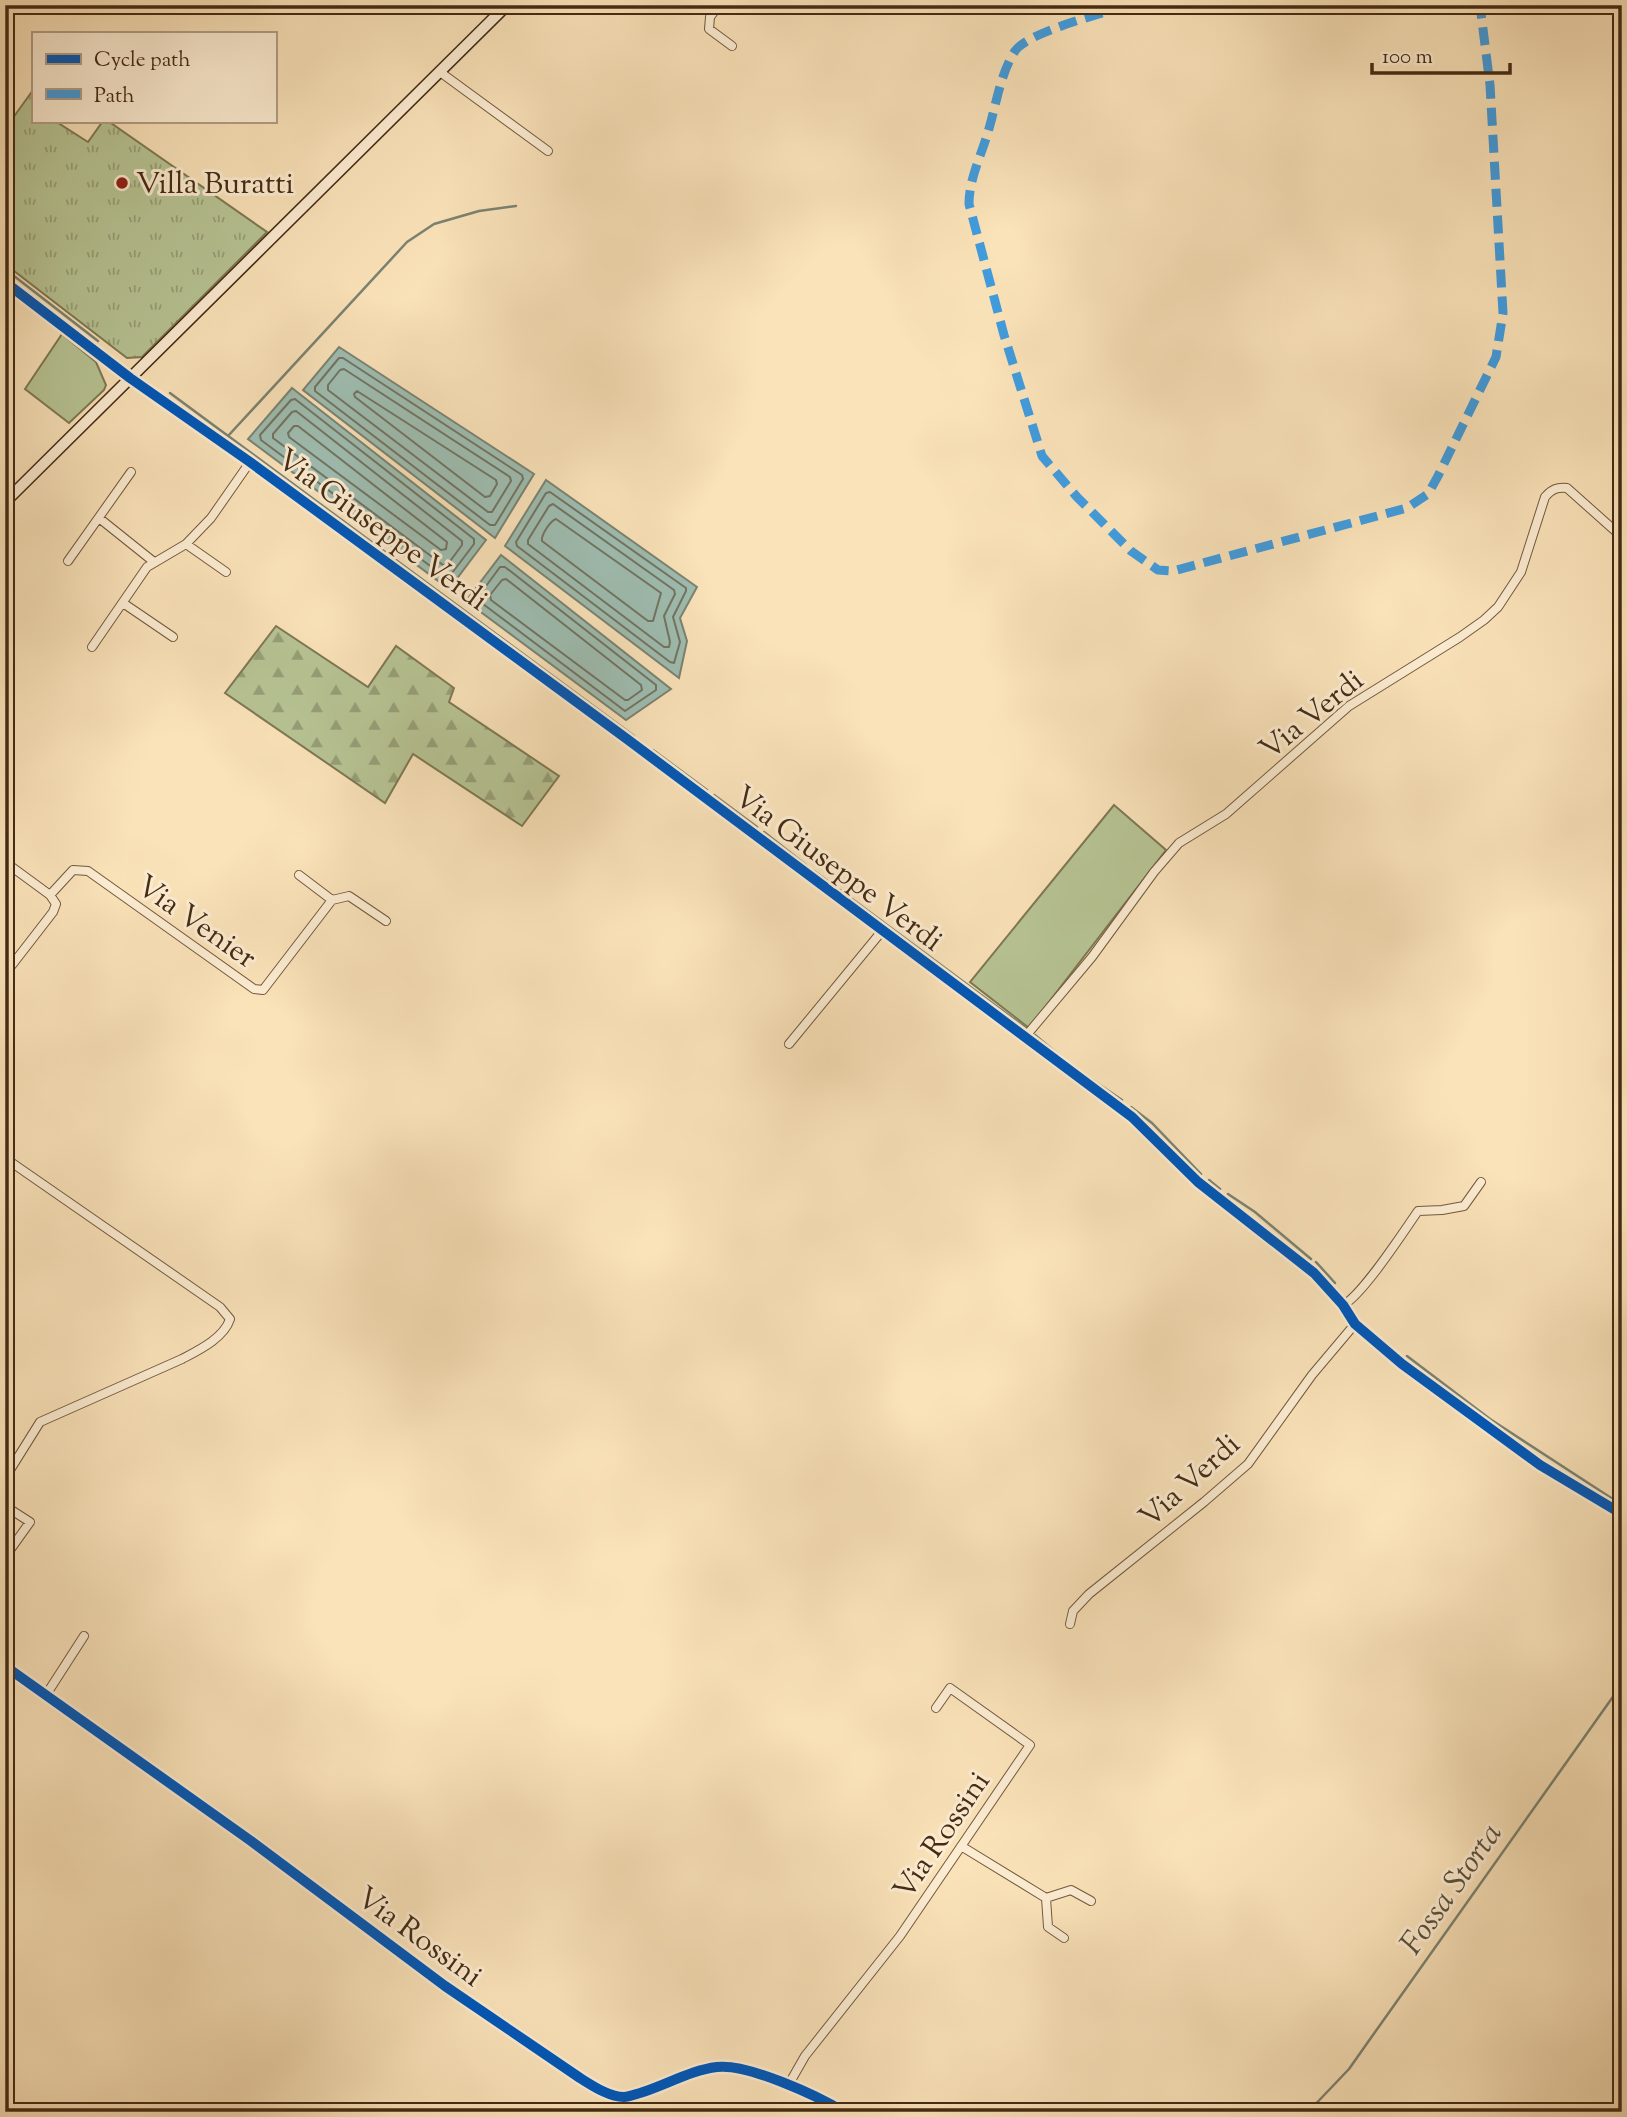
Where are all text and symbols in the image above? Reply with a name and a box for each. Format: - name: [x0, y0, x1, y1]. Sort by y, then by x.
- legend: [32, 32, 276, 122]
- scale bar: [1372, 32, 1510, 76]
- text: 100 m: [1382, 43, 1433, 73]
- text: Cycle path: [94, 46, 191, 76]
- text: Path: [94, 82, 135, 112]
- place label: Villa Buratti: [136, 164, 294, 207]
- marker: Villa Buratti: [114, 175, 130, 191]
- street label: Via Giuseppe Verdi: [267, 440, 496, 623]
- street label: Via Verdi: [1251, 660, 1374, 771]
- street label: Via Giuseppe Verdi: [724, 777, 951, 963]
- street label: Via Venier: [127, 866, 264, 980]
- street label: Via Verdi: [1131, 1425, 1251, 1539]
- street label: Via Rossini: [884, 1764, 1002, 1909]
- water label: Fossa Storta: [1390, 1814, 1515, 1965]
- street label: Via Rossini: [347, 1878, 490, 1999]

